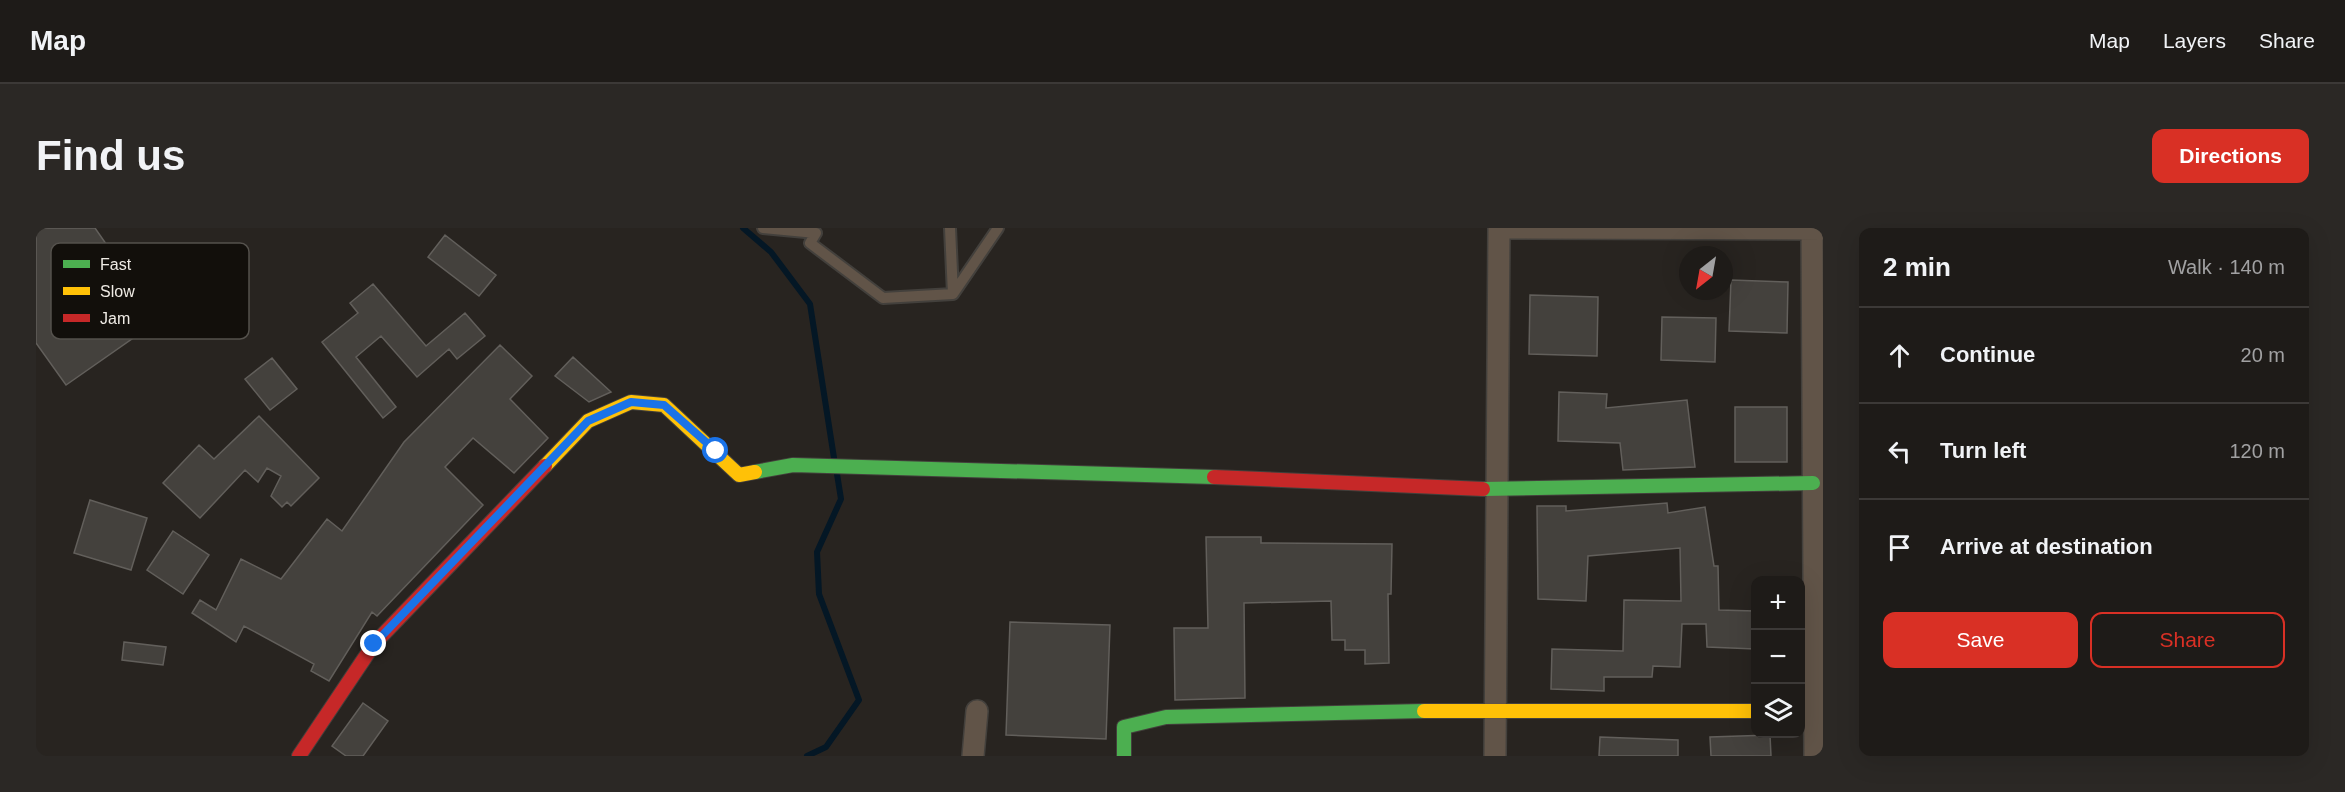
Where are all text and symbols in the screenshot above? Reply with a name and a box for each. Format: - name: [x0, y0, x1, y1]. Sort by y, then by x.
- text: Map: [30, 25, 86, 56]
- text: Map: [2089, 29, 2130, 52]
- text: Layers: [2163, 29, 2226, 52]
- text: Share: [2259, 29, 2315, 52]
- button: Directions: [2152, 129, 2309, 183]
- text: Find us: [36, 132, 185, 179]
- legend: [51, 243, 249, 339]
- north arrow: [1679, 246, 1733, 300]
- text: 2 min: [1883, 252, 1951, 282]
- text: Fast: [100, 256, 132, 273]
- text: Walk · 140 m: [2168, 256, 2285, 278]
- text: Slow: [100, 283, 135, 300]
- text: Jam: [100, 310, 130, 327]
- icon: ahead: [1883, 339, 1916, 372]
- text: Continue: [1940, 342, 2035, 367]
- text: 20 m: [2241, 344, 2285, 366]
- icon: left: [1883, 435, 1916, 468]
- route start: [702, 437, 728, 463]
- text: Turn left: [1940, 438, 2026, 463]
- text: 120 m: [2229, 440, 2285, 462]
- icon: arrive: [1883, 531, 1916, 564]
- text: Arrive at destination: [1940, 534, 2153, 559]
- map controls: [1751, 576, 1805, 738]
- button: +: [1751, 576, 1805, 630]
- button: Save: [1883, 612, 2078, 668]
- button: Share: [2090, 612, 2285, 668]
- route end: [360, 630, 386, 656]
- button: −: [1751, 630, 1805, 684]
- button: layers: [1751, 684, 1805, 738]

